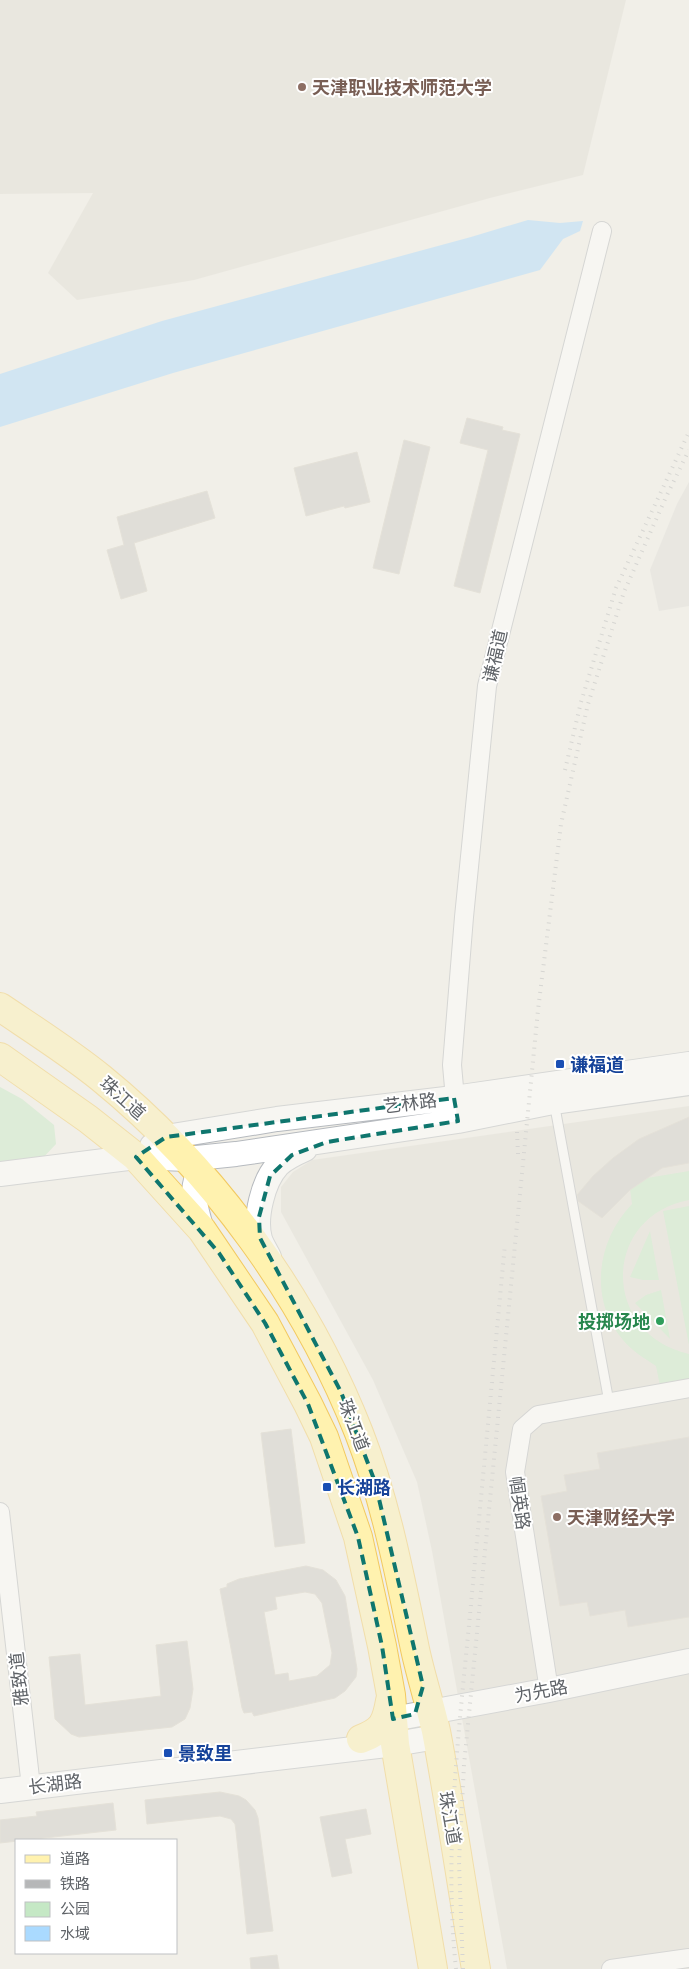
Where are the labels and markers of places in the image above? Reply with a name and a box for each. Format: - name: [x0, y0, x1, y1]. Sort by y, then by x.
- place label: 天津职业技术师范大学: [312, 76, 492, 99]
- marker: 天津职业技术师范大学: [296, 81, 308, 93]
- place label: 谦福道: [570, 1053, 624, 1076]
- marker: 谦福道: [554, 1058, 566, 1070]
- place label: 投掷场地: [578, 1310, 650, 1333]
- marker: 投掷场地: [654, 1315, 666, 1327]
- place label: 长湖路: [337, 1476, 391, 1499]
- marker: 长湖路: [321, 1481, 333, 1493]
- place label: 天津财经大学: [567, 1506, 675, 1529]
- marker: 天津财经大学: [551, 1511, 563, 1523]
- place label: 景致里: [178, 1742, 232, 1765]
- marker: 景致里: [162, 1747, 174, 1759]

